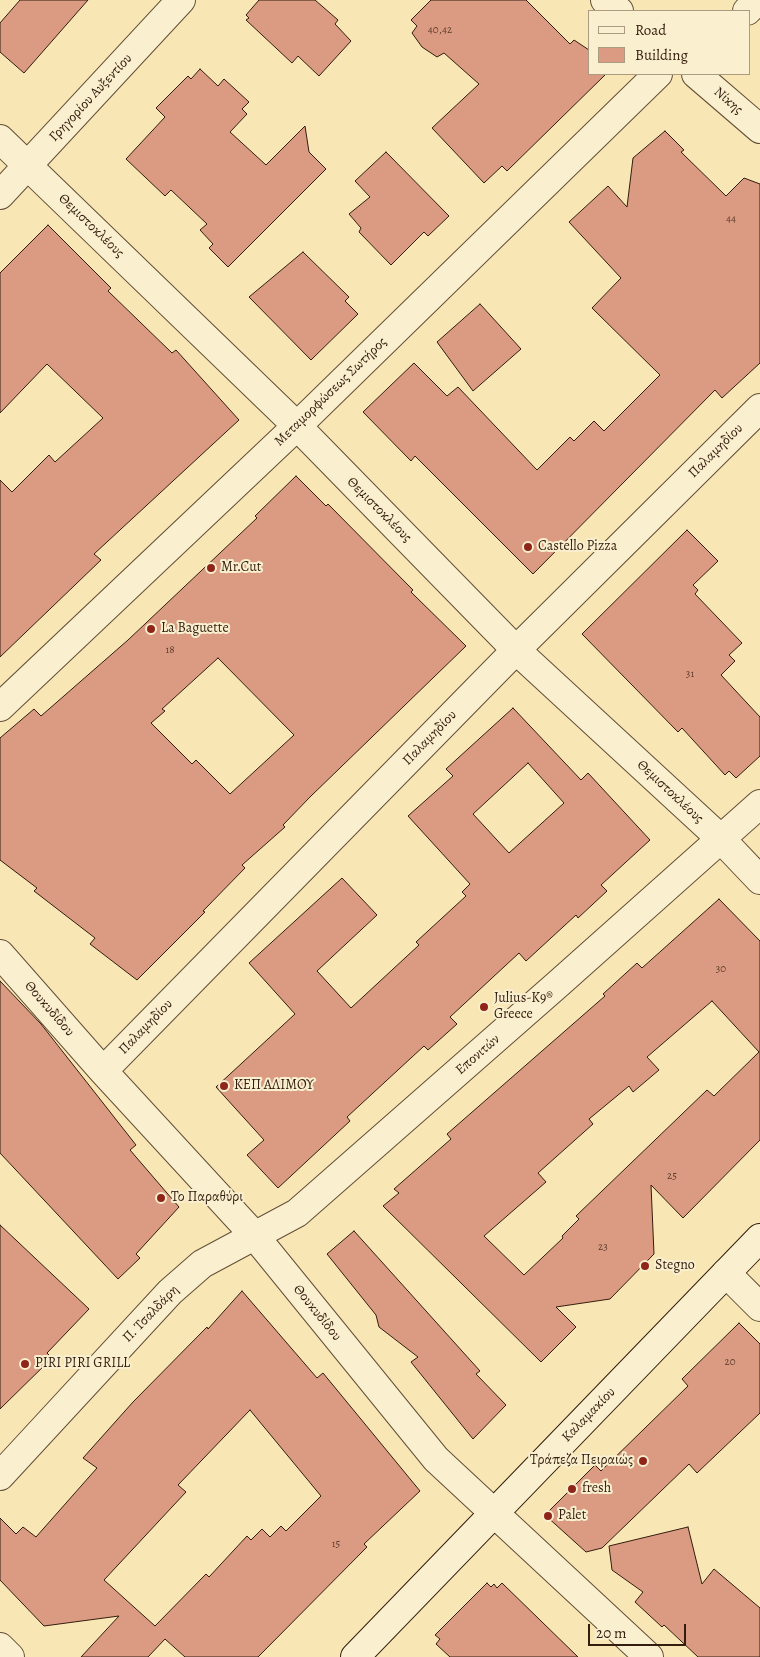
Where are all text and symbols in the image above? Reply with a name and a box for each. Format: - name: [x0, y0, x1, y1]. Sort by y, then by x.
- legend: [588, 10, 750, 75]
- text: Road: [635, 20, 666, 40]
- house number: 40,42: [428, 23, 452, 37]
- text: Building: [635, 45, 688, 65]
- street label: Γρηγορίου Αυξεντίου: [46, 51, 136, 145]
- street label: Νίκης: [710, 84, 746, 118]
- street label: Θεμιστοκλέους: [55, 190, 127, 262]
- house number: 44: [726, 212, 736, 226]
- street label: Μεταμορφώσεως Σωτήρος: [271, 334, 391, 450]
- street label: Παλαμηδίου: [685, 420, 747, 482]
- street label: Θεμιστοκλέους: [343, 474, 415, 546]
- place label: Castello Pizza: [538, 539, 617, 555]
- marker: Castello Pizza: [522, 541, 534, 553]
- place label: Mr.Cut: [221, 560, 261, 576]
- marker: Mr.Cut: [205, 562, 217, 574]
- place label: La Baguette: [161, 621, 229, 637]
- marker: La Baguette: [145, 623, 157, 635]
- house number: 18: [165, 643, 175, 657]
- house number: 31: [686, 667, 694, 681]
- street label: Παλαμηδίου: [400, 707, 460, 769]
- street label: Θεμιστοκλέους: [633, 757, 707, 827]
- house number: 30: [716, 962, 726, 976]
- street label: Θουκυδίδου: [20, 978, 78, 1040]
- place label: Julius-K9® Greece: [494, 991, 553, 1024]
- street label: Παλαμηδίου: [116, 996, 176, 1058]
- marker: Julius-K9® Greece: [478, 1001, 490, 1013]
- street label: Επονιτών: [452, 1031, 504, 1079]
- place label: ΚΕΠ ΑΛΙΜΟΥ: [234, 1078, 314, 1094]
- marker: ΚΕΠ ΑΛΙΜΟΥ: [218, 1080, 230, 1092]
- house number: 25: [667, 1169, 677, 1183]
- place label: Το Παραθύρι: [171, 1190, 243, 1206]
- marker: Το Παραθύρι: [155, 1192, 167, 1204]
- house number: 23: [598, 1240, 608, 1254]
- place label: Stegno: [655, 1258, 695, 1274]
- marker: Stegno: [639, 1260, 651, 1272]
- street label: Θουκυδίδου: [289, 1281, 345, 1345]
- street label: Π. Τσαλδάρη: [119, 1282, 183, 1346]
- house number: 20: [724, 1355, 736, 1369]
- place label: PIRI PIRI GRILL: [35, 1356, 130, 1372]
- marker: PIRI PIRI GRILL: [19, 1358, 31, 1370]
- street label: Καλαμακίου: [559, 1384, 619, 1446]
- place label: Τράπεζα Πειραιώς: [530, 1453, 633, 1469]
- marker: Τράπεζα Πειραιώς: [637, 1455, 649, 1467]
- place label: fresh: [582, 1481, 611, 1497]
- marker: fresh: [566, 1483, 578, 1495]
- place label: Palet: [558, 1508, 586, 1524]
- marker: Palet: [542, 1510, 554, 1522]
- house number: 15: [332, 1537, 340, 1551]
- scale bar: [590, 1614, 688, 1646]
- text: 20 m: [596, 1623, 627, 1643]

